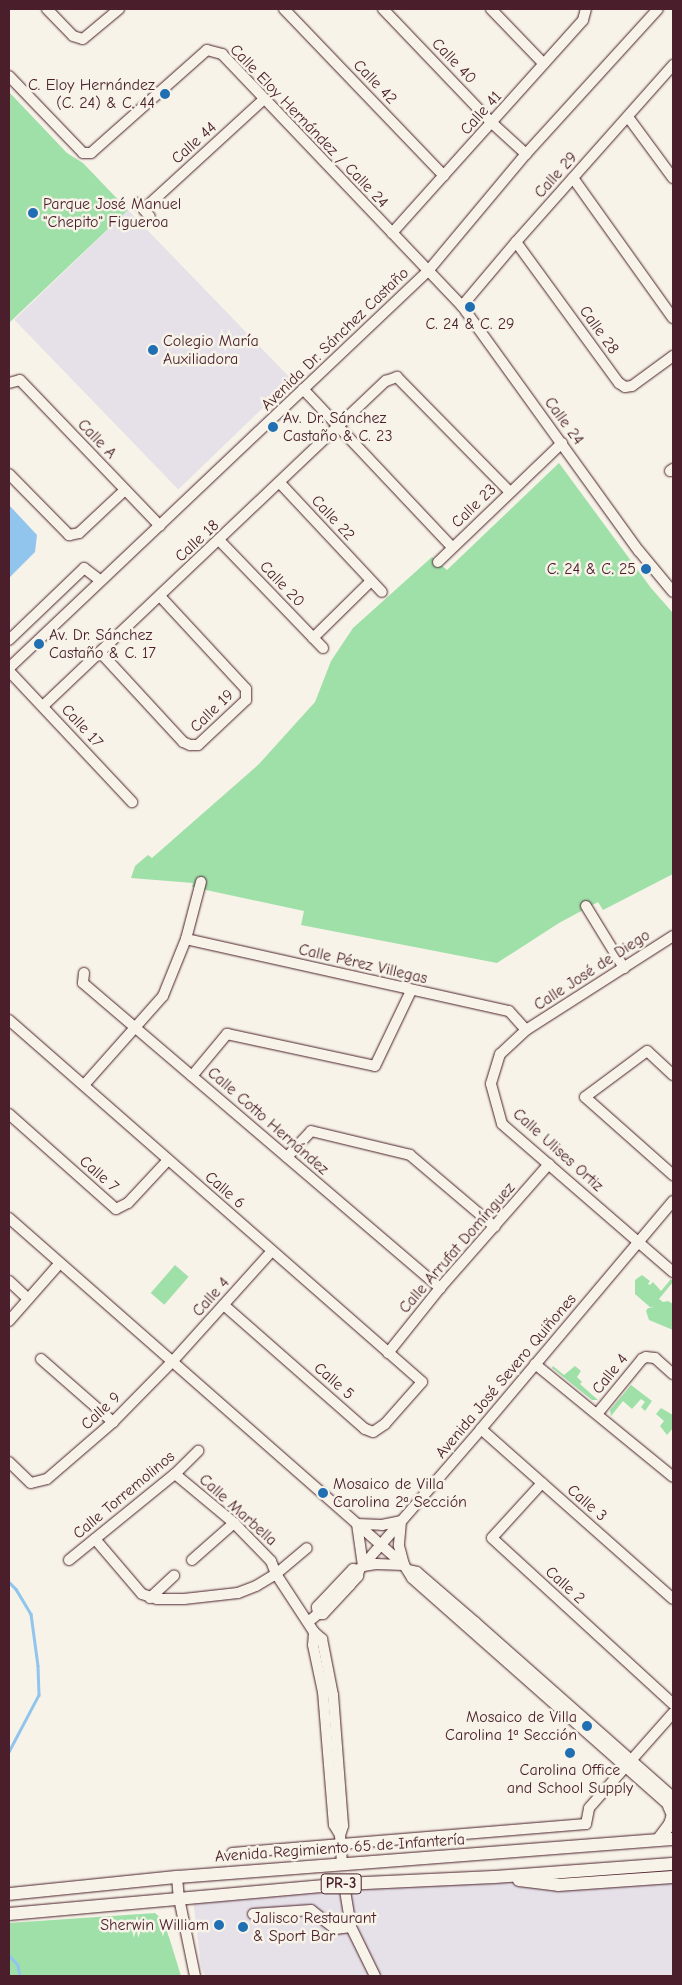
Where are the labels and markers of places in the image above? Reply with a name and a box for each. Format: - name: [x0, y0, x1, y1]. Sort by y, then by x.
- place label: C. Eloy Hernández (C. 24) & C. 44: [28, 75, 155, 113]
- marker: C. Eloy Hernández (C. 24) & C. 44: [159, 88, 171, 100]
- place label: Parque José Manuel "Chepito" Figueroa: [43, 194, 181, 232]
- marker: Parque José Manuel "Chepito" Figueroa: [27, 207, 39, 219]
- marker: C. 24 & C. 29: [464, 301, 476, 313]
- place label: C. 24 & C. 29: [425, 314, 515, 334]
- place label: Colegio María Auxiliadora: [163, 331, 259, 369]
- marker: Colegio María Auxiliadora: [147, 344, 159, 356]
- place label: Av. Dr. Sánchez Castaño & C. 23: [283, 408, 392, 446]
- marker: Av. Dr. Sánchez Castaño & C. 23: [267, 421, 279, 433]
- place label: C. 24 & C. 25: [547, 559, 636, 579]
- marker: C. 24 & C. 25: [640, 563, 652, 575]
- place label: Av. Dr. Sánchez Castaño & C. 17: [49, 625, 156, 663]
- marker: Av. Dr. Sánchez Castaño & C. 17: [33, 638, 45, 650]
- place label: Mosaico de Villa Carolina 2ª Sección: [333, 1474, 467, 1512]
- marker: Mosaico de Villa Carolina 2ª Sección: [317, 1487, 329, 1499]
- place label: Mosaico de Villa Carolina 1ª Sección: [445, 1707, 577, 1745]
- marker: Mosaico de Villa Carolina 1ª Sección: [581, 1720, 593, 1732]
- marker: Carolina Office and School Supply: [564, 1747, 576, 1759]
- place label: Carolina Office and School Supply: [507, 1760, 633, 1798]
- place label: Jalisco Restaurant & Sport Bar: [253, 1908, 376, 1946]
- place label: Sherwin William: [100, 1915, 209, 1935]
- marker: Sherwin William: [213, 1919, 225, 1931]
- marker: Jalisco Restaurant & Sport Bar: [237, 1921, 249, 1933]

